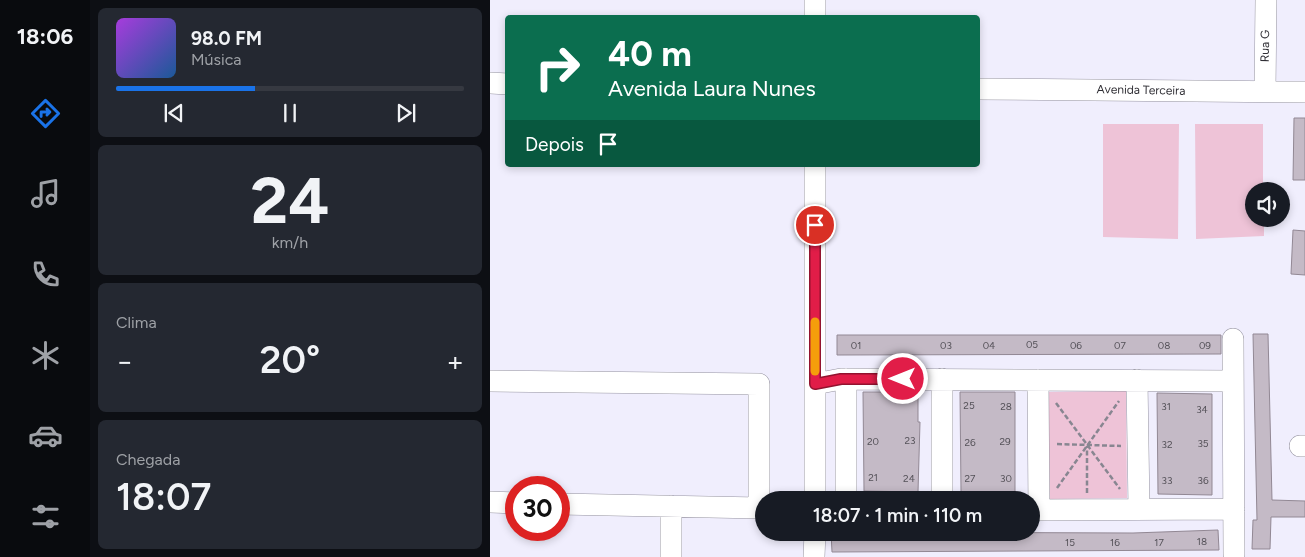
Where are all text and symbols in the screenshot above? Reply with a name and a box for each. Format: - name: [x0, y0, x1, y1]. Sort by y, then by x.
- text: 18:06: [17, 23, 73, 50]
- text: 98.0 FM: [191, 27, 262, 50]
- street label: Rua G: [1258, 30, 1272, 62]
- text: 40 m: [608, 33, 692, 75]
- icon: right: [525, 35, 590, 100]
- text: Música: [191, 50, 241, 69]
- text: Avenida Laura Nunes: [608, 75, 816, 102]
- street label: Avenida Terceira: [1097, 82, 1185, 98]
- icon: directions: [28, 96, 63, 131]
- icon: previous: [160, 99, 188, 127]
- icon: pause: [276, 99, 304, 127]
- icon: next: [392, 99, 420, 127]
- icon: arrive: [594, 130, 622, 158]
- text: Depois: [525, 133, 584, 156]
- text: 24: [251, 161, 329, 239]
- icon: music: [28, 176, 63, 211]
- map controls: [1245, 182, 1290, 227]
- button: sound: [1245, 182, 1290, 227]
- pin: [794, 204, 836, 246]
- icon: arrive: [801, 211, 829, 239]
- text: km/h: [272, 233, 308, 252]
- icon: phone: [28, 257, 63, 292]
- text: Clima: [116, 313, 157, 332]
- text: 20°: [260, 337, 320, 383]
- icon: climate: [28, 338, 63, 373]
- house number: 05: [1026, 338, 1038, 351]
- house number: 01: [851, 339, 861, 352]
- house number: 03: [940, 339, 952, 352]
- house number: 04: [983, 339, 995, 352]
- house number: 06: [1070, 339, 1082, 352]
- house number: 07: [1114, 339, 1127, 352]
- house number: 08: [1158, 339, 1170, 352]
- house number: 09: [1199, 339, 1211, 352]
- text: −: [116, 344, 133, 378]
- text: +: [447, 344, 464, 378]
- position arrow: [876, 352, 928, 404]
- house number: 25: [963, 399, 975, 412]
- house number: 28: [1000, 400, 1012, 413]
- house number: 31: [1161, 400, 1171, 413]
- house number: 34: [1196, 403, 1208, 416]
- icon: car: [28, 418, 63, 453]
- house number: 23: [904, 434, 916, 447]
- house number: 20: [867, 435, 879, 448]
- house number: 29: [999, 435, 1011, 448]
- house number: 26: [964, 436, 976, 449]
- house number: 35: [1197, 437, 1209, 450]
- house number: 32: [1161, 438, 1173, 451]
- text: Chegada: [116, 450, 180, 469]
- house number: 21: [868, 471, 878, 484]
- house number: 24: [903, 472, 915, 485]
- house number: 27: [965, 472, 976, 485]
- house number: 30: [1000, 472, 1012, 485]
- text: 18:07: [116, 474, 211, 520]
- house number: 33: [1162, 474, 1172, 487]
- house number: 36: [1197, 474, 1209, 487]
- speed limit sign: 30: [505, 476, 570, 541]
- icon: filters: [28, 499, 63, 534]
- text: 18:07 · 1 min · 110 m: [813, 504, 982, 527]
- house number: 18: [1197, 535, 1207, 548]
- house number: 15: [1065, 536, 1075, 549]
- house number: 16: [1110, 536, 1120, 549]
- house number: 17: [1154, 536, 1164, 549]

